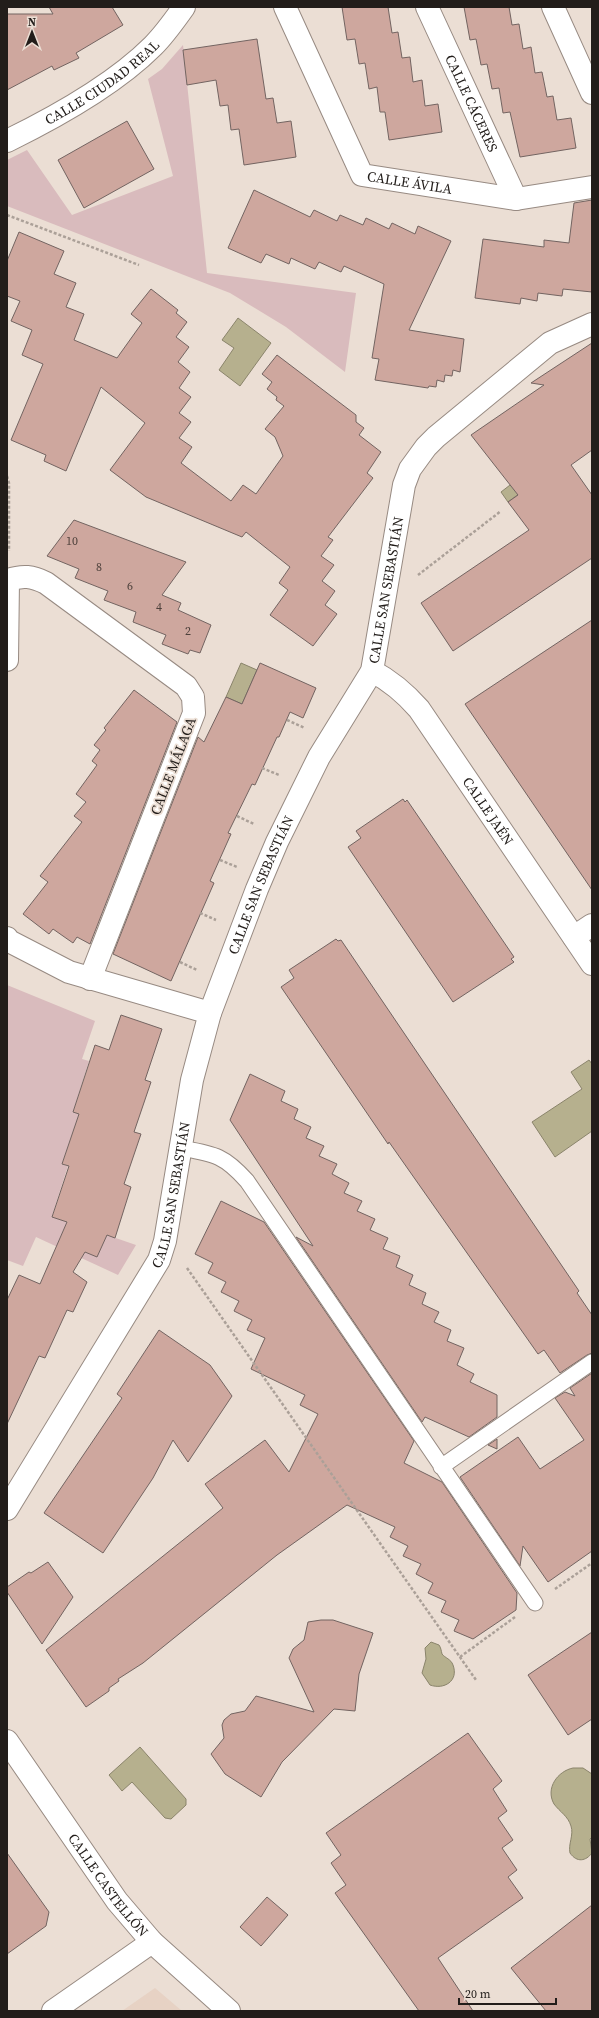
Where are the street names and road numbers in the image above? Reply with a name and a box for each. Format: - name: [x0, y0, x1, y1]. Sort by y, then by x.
- street label: CALLE CIUDAD REAL: [41, 35, 164, 130]
- street label: CALLE CÁCERES: [440, 51, 503, 155]
- street label: CALLE ÁVILA: [366, 166, 454, 199]
- street label: CALLE SAN SEBASTIÁN: [363, 515, 408, 665]
- street label: CALLE MÁLAGA: [145, 713, 201, 818]
- street label: CALLE JAÉN: [458, 773, 518, 849]
- street label: CALLE SAN SEBASTIÁN: [223, 812, 299, 957]
- street label: CALLE SAN SEBASTIÁN: [146, 1120, 195, 1272]
- street label: CALLE CASTELLÓN: [63, 1829, 153, 1941]

